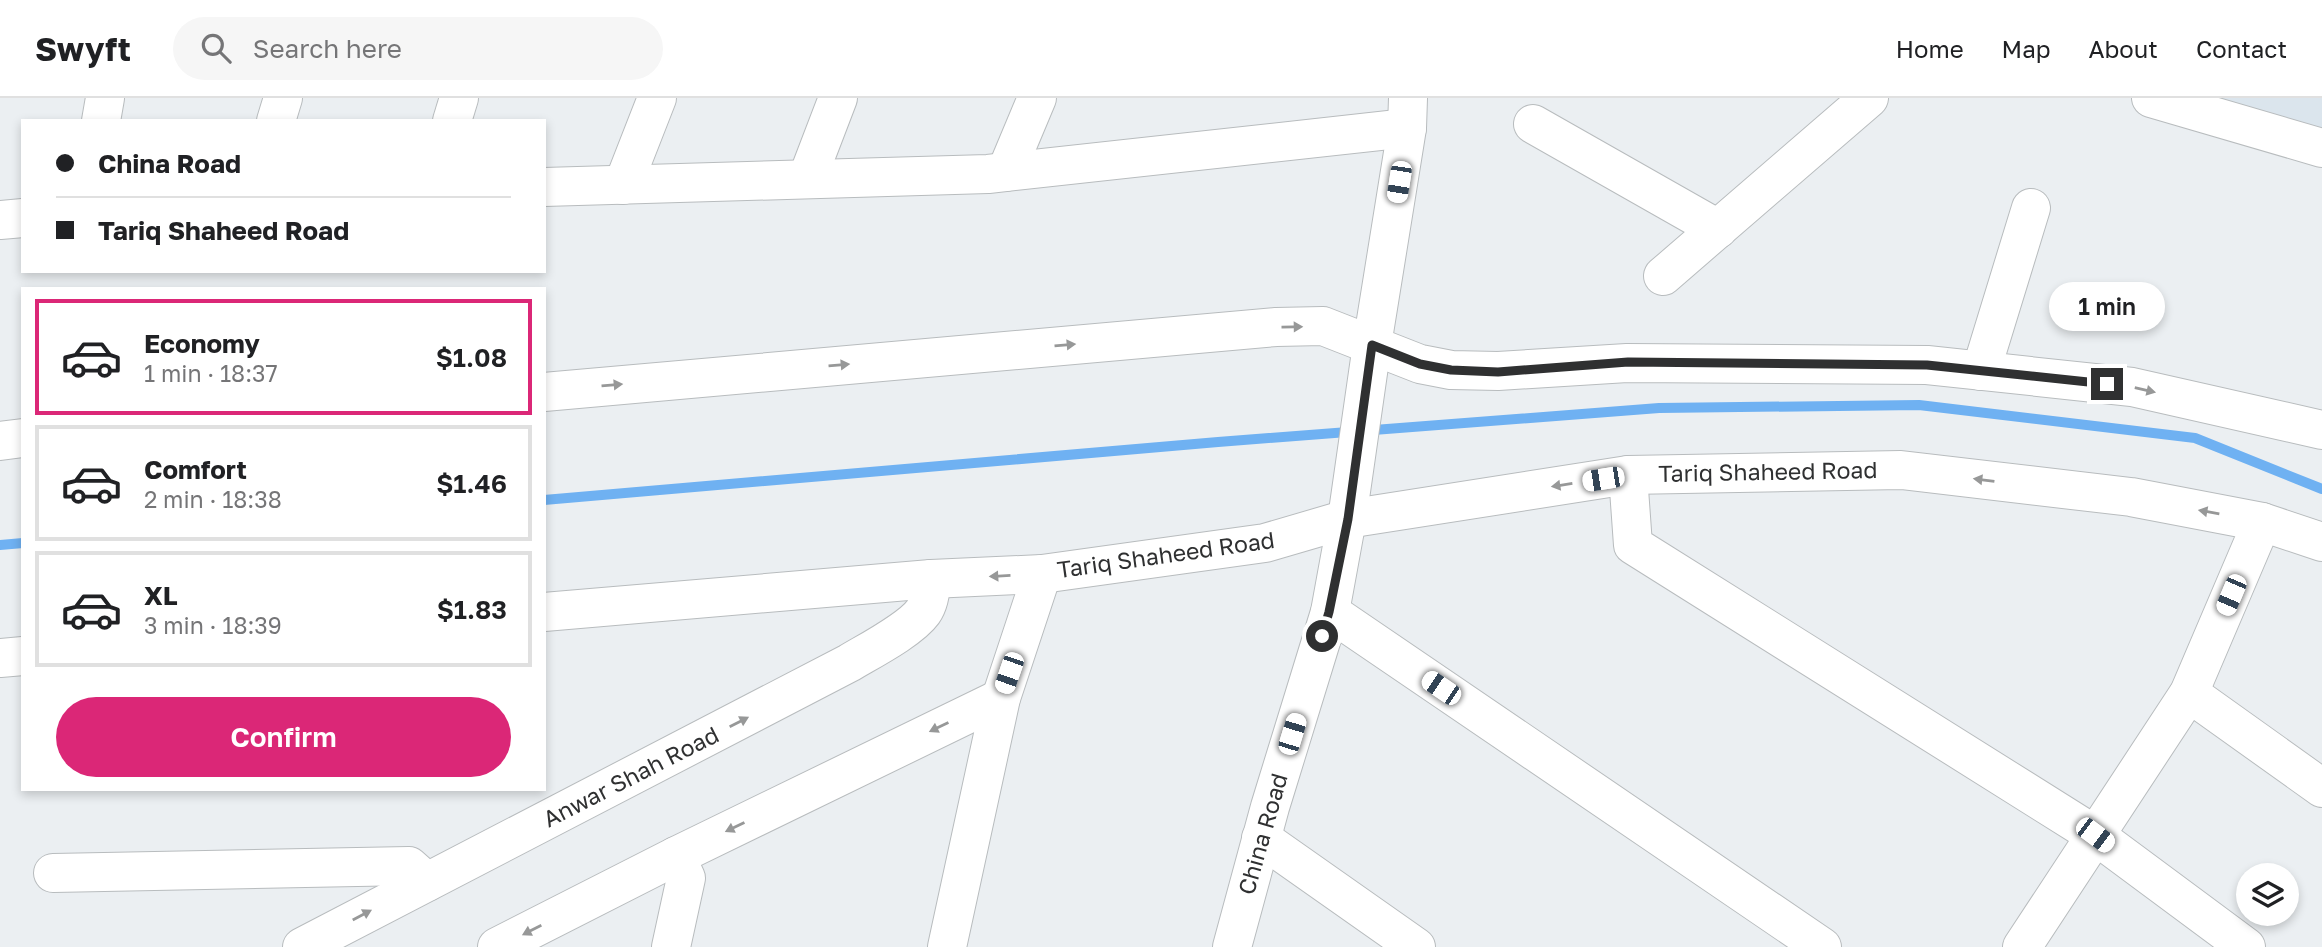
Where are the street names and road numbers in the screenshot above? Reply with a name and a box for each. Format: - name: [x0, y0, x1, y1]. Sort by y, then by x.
- street label: Tariq Shaheed Road: [1658, 455, 1878, 487]
- street label: Tariq Shaheed Road: [1055, 525, 1276, 583]
- street label: Anwar Shah Road: [538, 720, 723, 832]
- street label: China Road: [1231, 770, 1293, 898]

